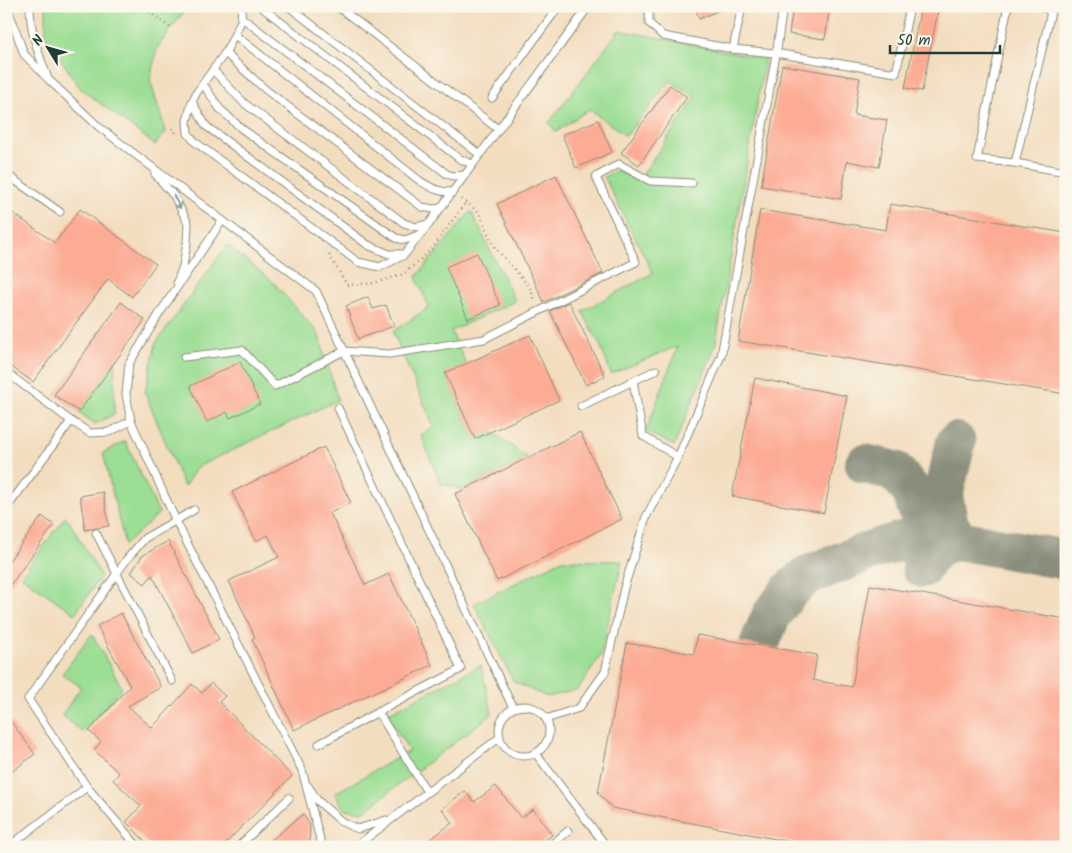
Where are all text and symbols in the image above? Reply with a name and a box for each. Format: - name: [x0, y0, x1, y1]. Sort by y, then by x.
- north arrow: [22, 22, 72, 72]
- scale bar: [890, 22, 1000, 54]
- text: 50 m: [897, 29, 931, 53]
- text: N: [27, 31, 50, 51]
- one-way arrow: [172, 195, 182, 210]

